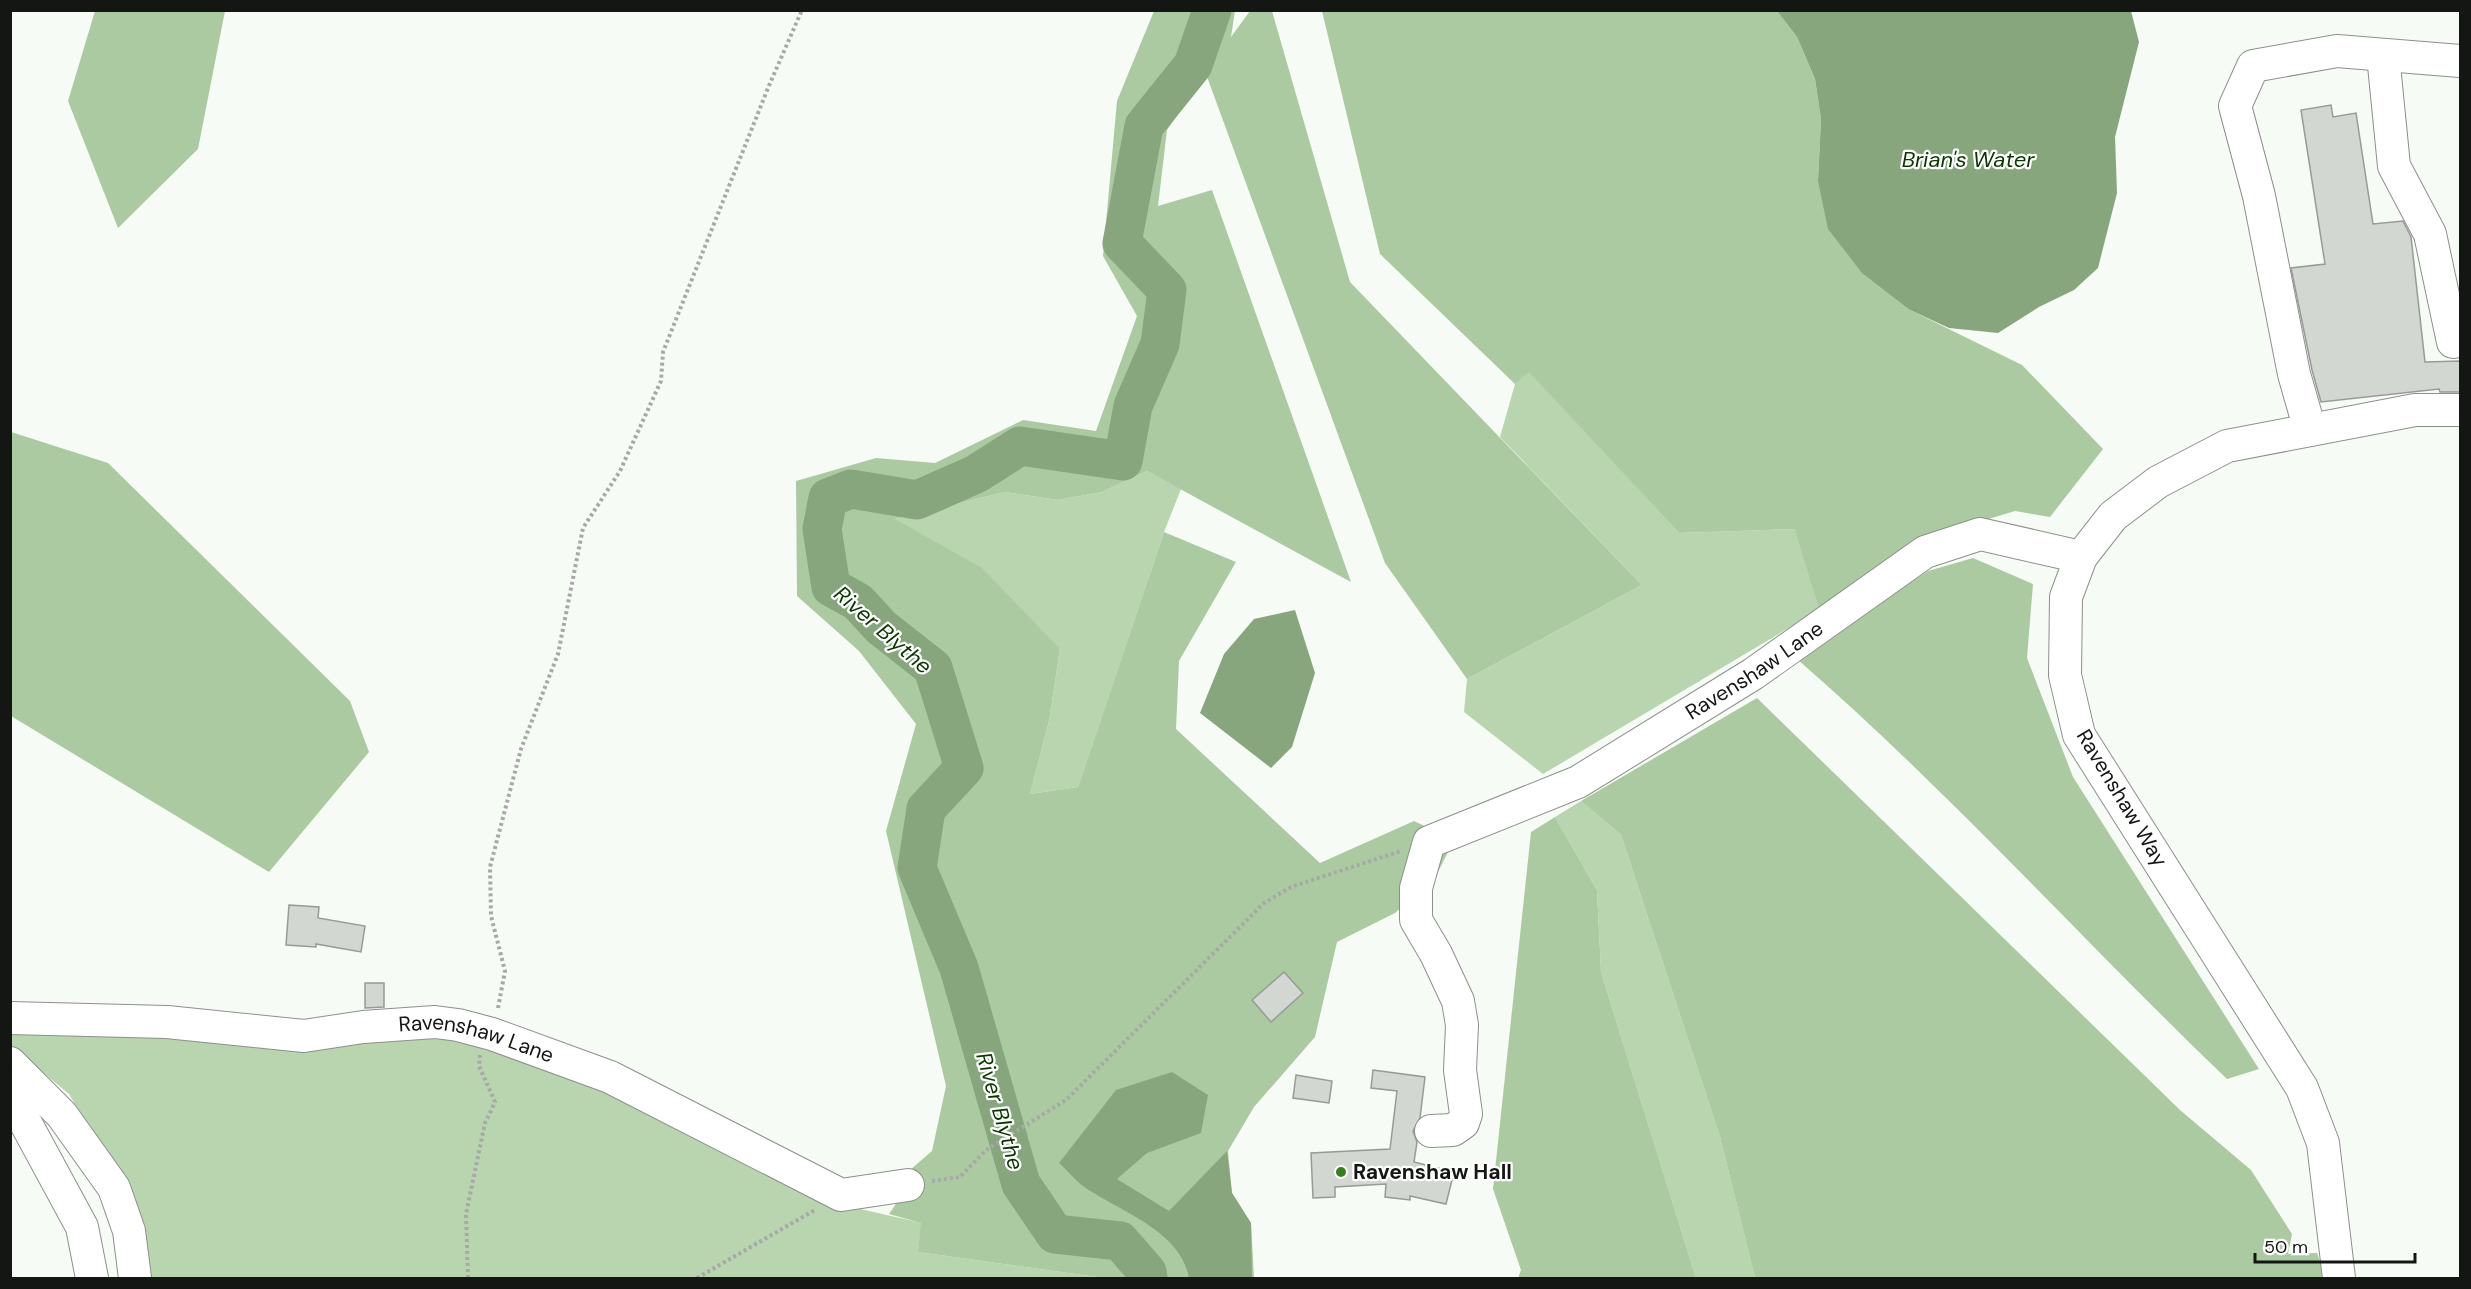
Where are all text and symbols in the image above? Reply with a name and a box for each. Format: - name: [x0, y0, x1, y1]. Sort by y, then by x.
- water label: Brian's Water: [1902, 145, 2035, 174]
- water label: River Blythe: [828, 579, 938, 681]
- street label: Ravenshaw Lane: [1680, 615, 1829, 726]
- street label: Ravenshaw Way: [2070, 724, 2174, 872]
- street label: Ravenshaw Lane: [398, 1008, 558, 1069]
- water label: River Blythe: [969, 1049, 1031, 1173]
- place label: Ravenshaw Hall: [1353, 1158, 1512, 1186]
- marker: Ravenshaw Hall: [1334, 1165, 1348, 1179]
- scale bar: [2255, 1226, 2416, 1264]
- text: 50 m: [2264, 1235, 2308, 1259]

